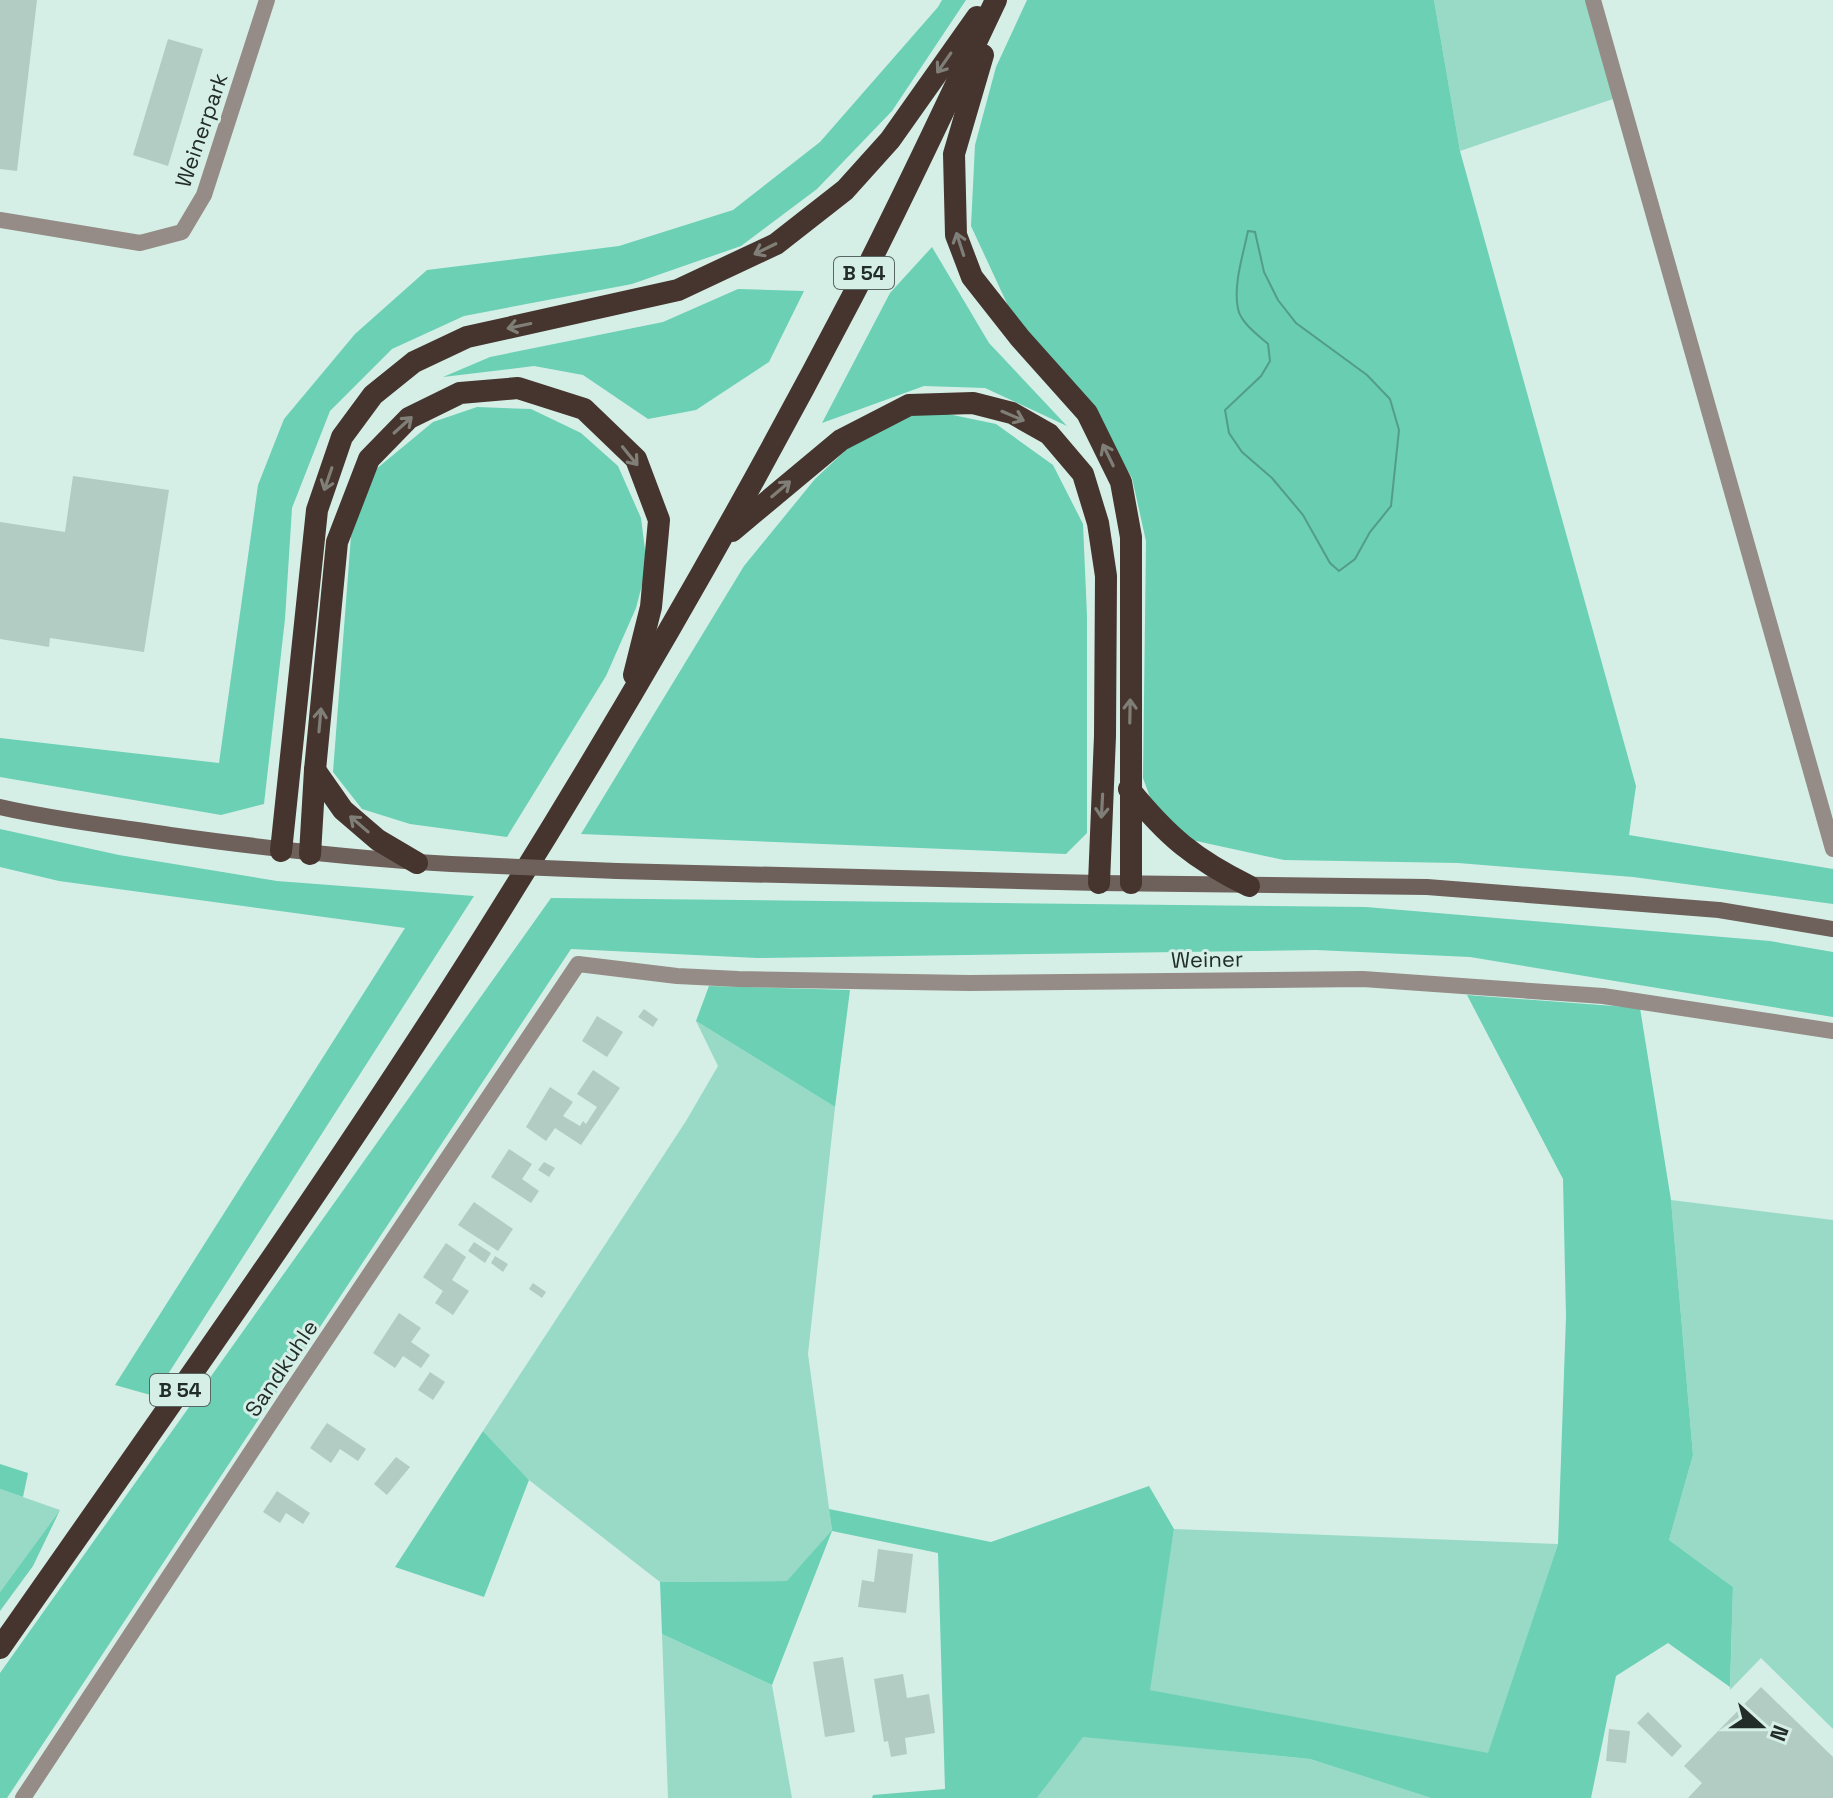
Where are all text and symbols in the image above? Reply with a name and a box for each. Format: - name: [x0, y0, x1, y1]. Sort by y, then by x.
- one-way arrow: [935, 52, 952, 74]
- street label: Weinerpark: [168, 69, 234, 191]
- one-way arrow: [952, 232, 967, 257]
- one-way arrow: [754, 241, 778, 257]
- road number: B 54: [834, 257, 894, 289]
- one-way arrow: [506, 319, 532, 334]
- one-way arrow: [1000, 409, 1025, 424]
- one-way arrow: [393, 416, 413, 435]
- one-way arrow: [1099, 443, 1115, 467]
- one-way arrow: [622, 445, 639, 466]
- one-way arrow: [320, 466, 334, 490]
- one-way arrow: [771, 480, 791, 498]
- one-way arrow: [1123, 698, 1138, 725]
- one-way arrow: [313, 707, 328, 734]
- one-way arrow: [1095, 792, 1110, 819]
- one-way arrow: [350, 815, 370, 833]
- street label: Weiner: [1171, 944, 1243, 974]
- street label: Sandkuhle: [238, 1314, 324, 1422]
- road number: B 54: [150, 1374, 210, 1406]
- north arrow: [1721, 1686, 1801, 1766]
- text: N: [1764, 1721, 1795, 1745]

